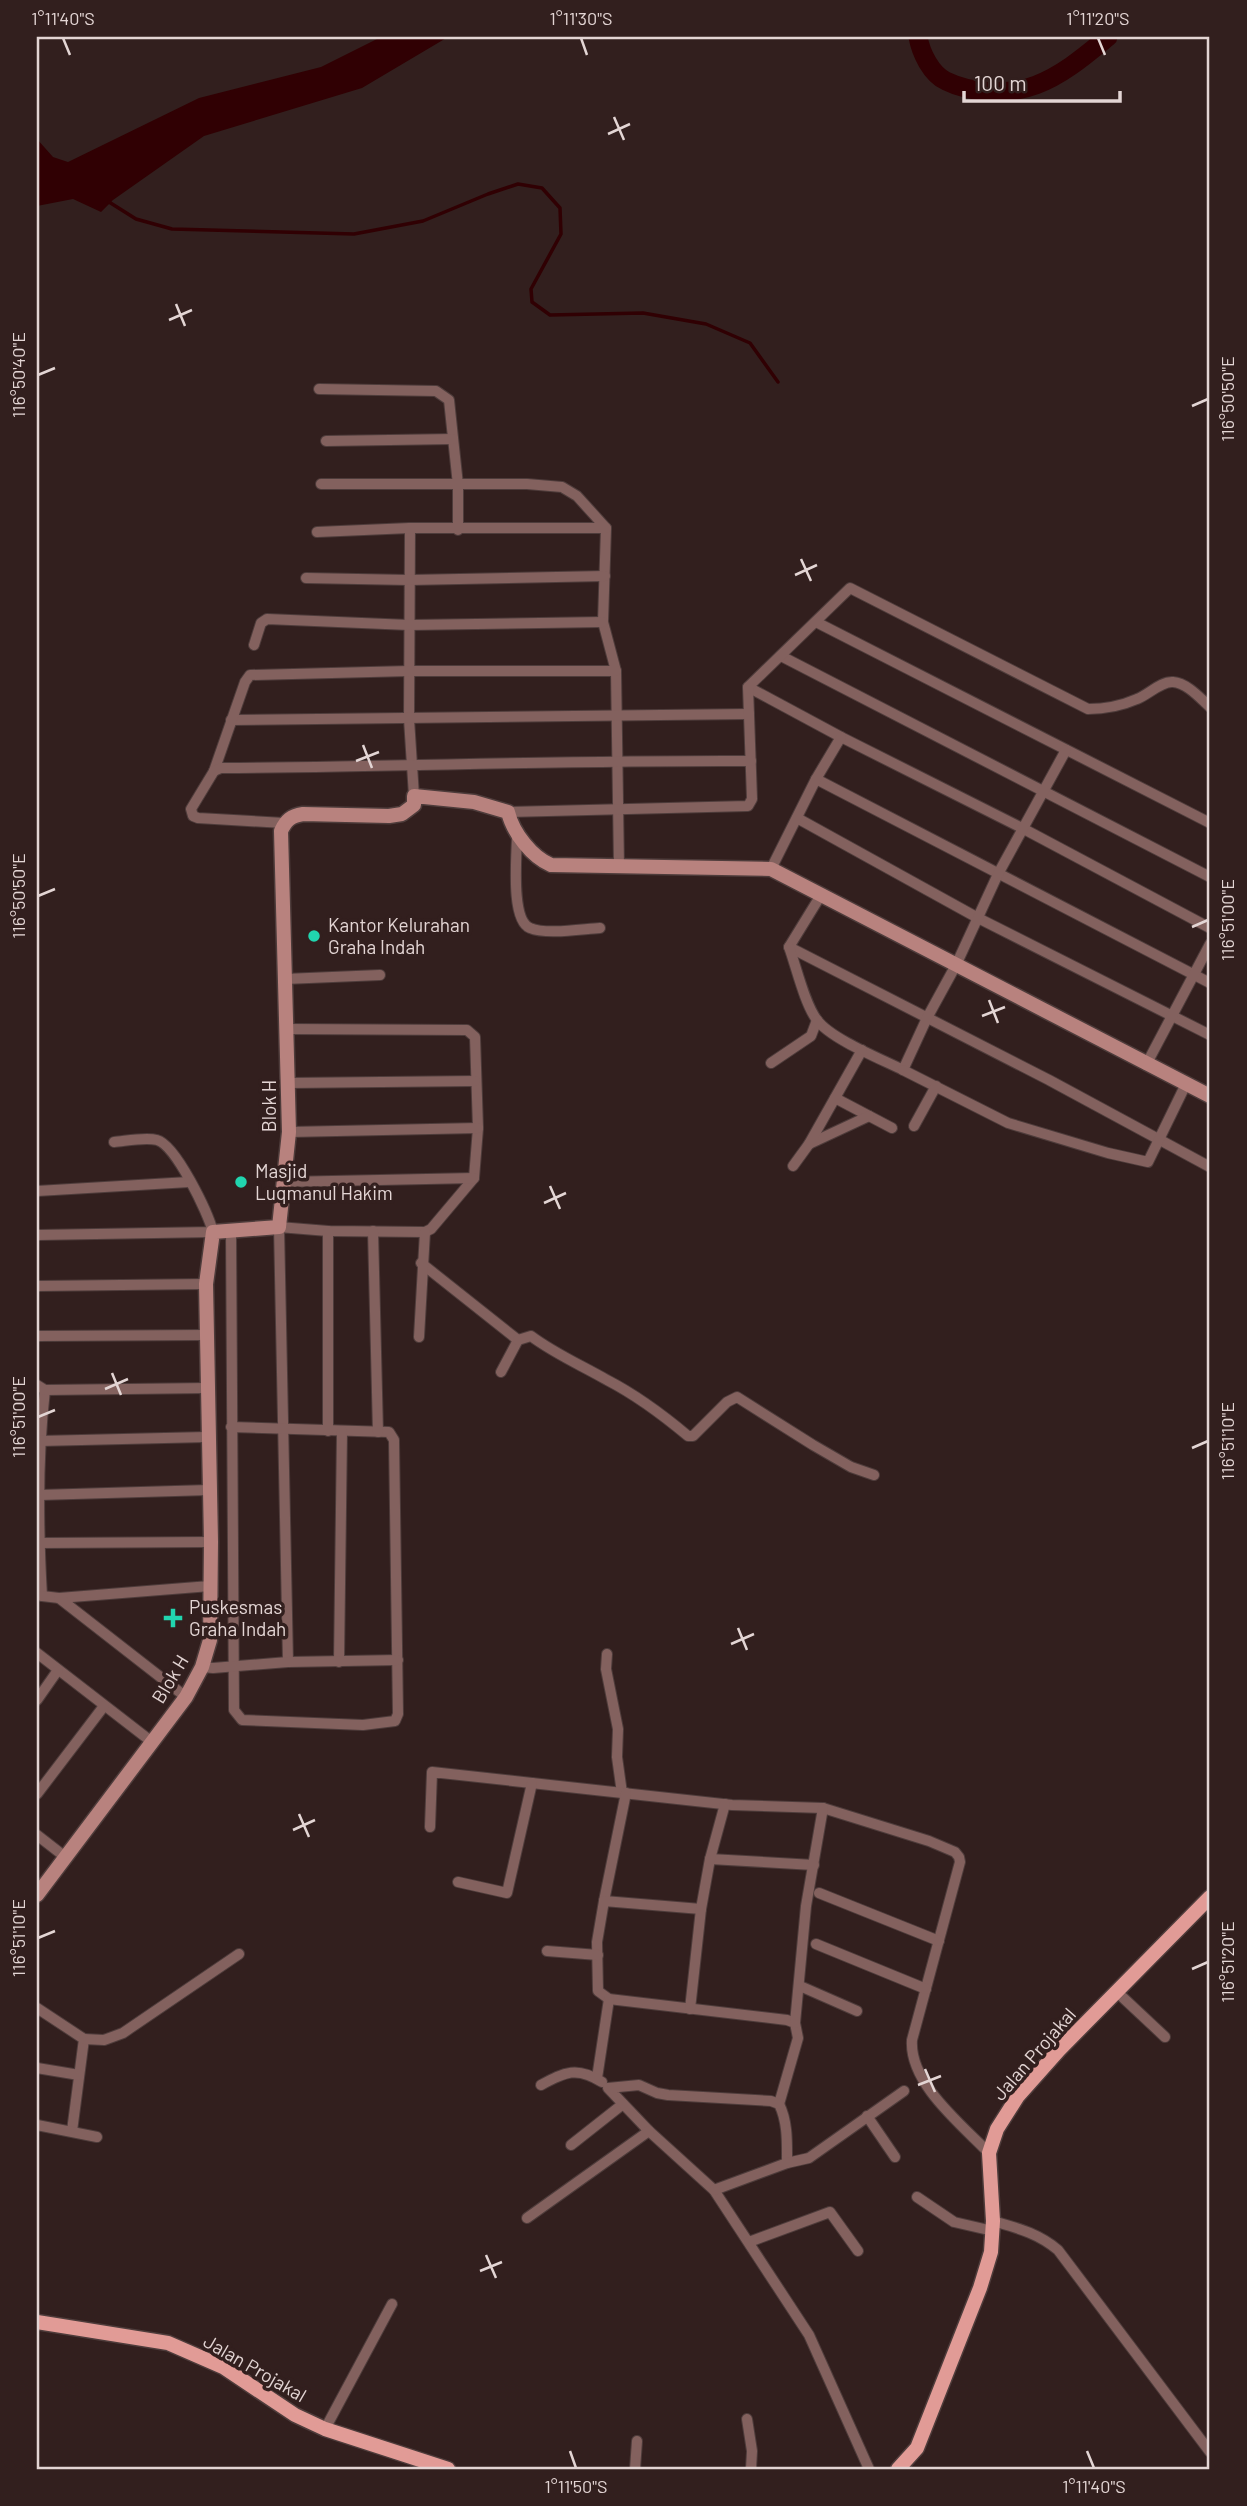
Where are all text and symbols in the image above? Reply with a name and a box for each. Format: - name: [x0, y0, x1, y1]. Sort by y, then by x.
- text: 1°11'40"S: [31, 7, 95, 29]
- text: 1°11'30"S: [550, 7, 612, 29]
- text: 1°11'20"S: [1066, 7, 1130, 29]
- scale bar: [964, 60, 1119, 104]
- text: 100 m: [974, 70, 1027, 95]
- text: 116°50'40"E: [7, 332, 29, 418]
- text: 116°50'50"E: [1216, 356, 1238, 442]
- text: 116°50'50"E: [7, 853, 29, 939]
- text: 116°51'00"E: [1216, 879, 1238, 961]
- place label: Kantor Kelurahan Graha Indah: [328, 913, 470, 958]
- marker: Kantor Kelurahan Graha Indah: [306, 928, 322, 944]
- street label: Blok H: [257, 1080, 280, 1132]
- place label: Masjid Luqmanul Hakim: [255, 1159, 393, 1204]
- marker: Masjid Luqmanul Hakim: [233, 1174, 249, 1190]
- text: 116°51'00"E: [7, 1376, 29, 1458]
- text: 116°51'10"E: [1216, 1402, 1238, 1480]
- place label: Puskesmas Graha Indah: [189, 1595, 286, 1640]
- marker: Puskesmas Graha Indah: [163, 1608, 183, 1628]
- street label: Blok H: [146, 1650, 193, 1707]
- text: 116°51'10"E: [7, 1899, 29, 1977]
- text: 116°51'20"E: [1216, 1921, 1238, 2003]
- street label: Jalan Projakal: [987, 2003, 1080, 2105]
- street label: Jalan Projakal: [200, 2329, 311, 2406]
- text: 1°11'50"S: [545, 2475, 607, 2497]
- text: 1°11'40"S: [1062, 2475, 1126, 2497]

